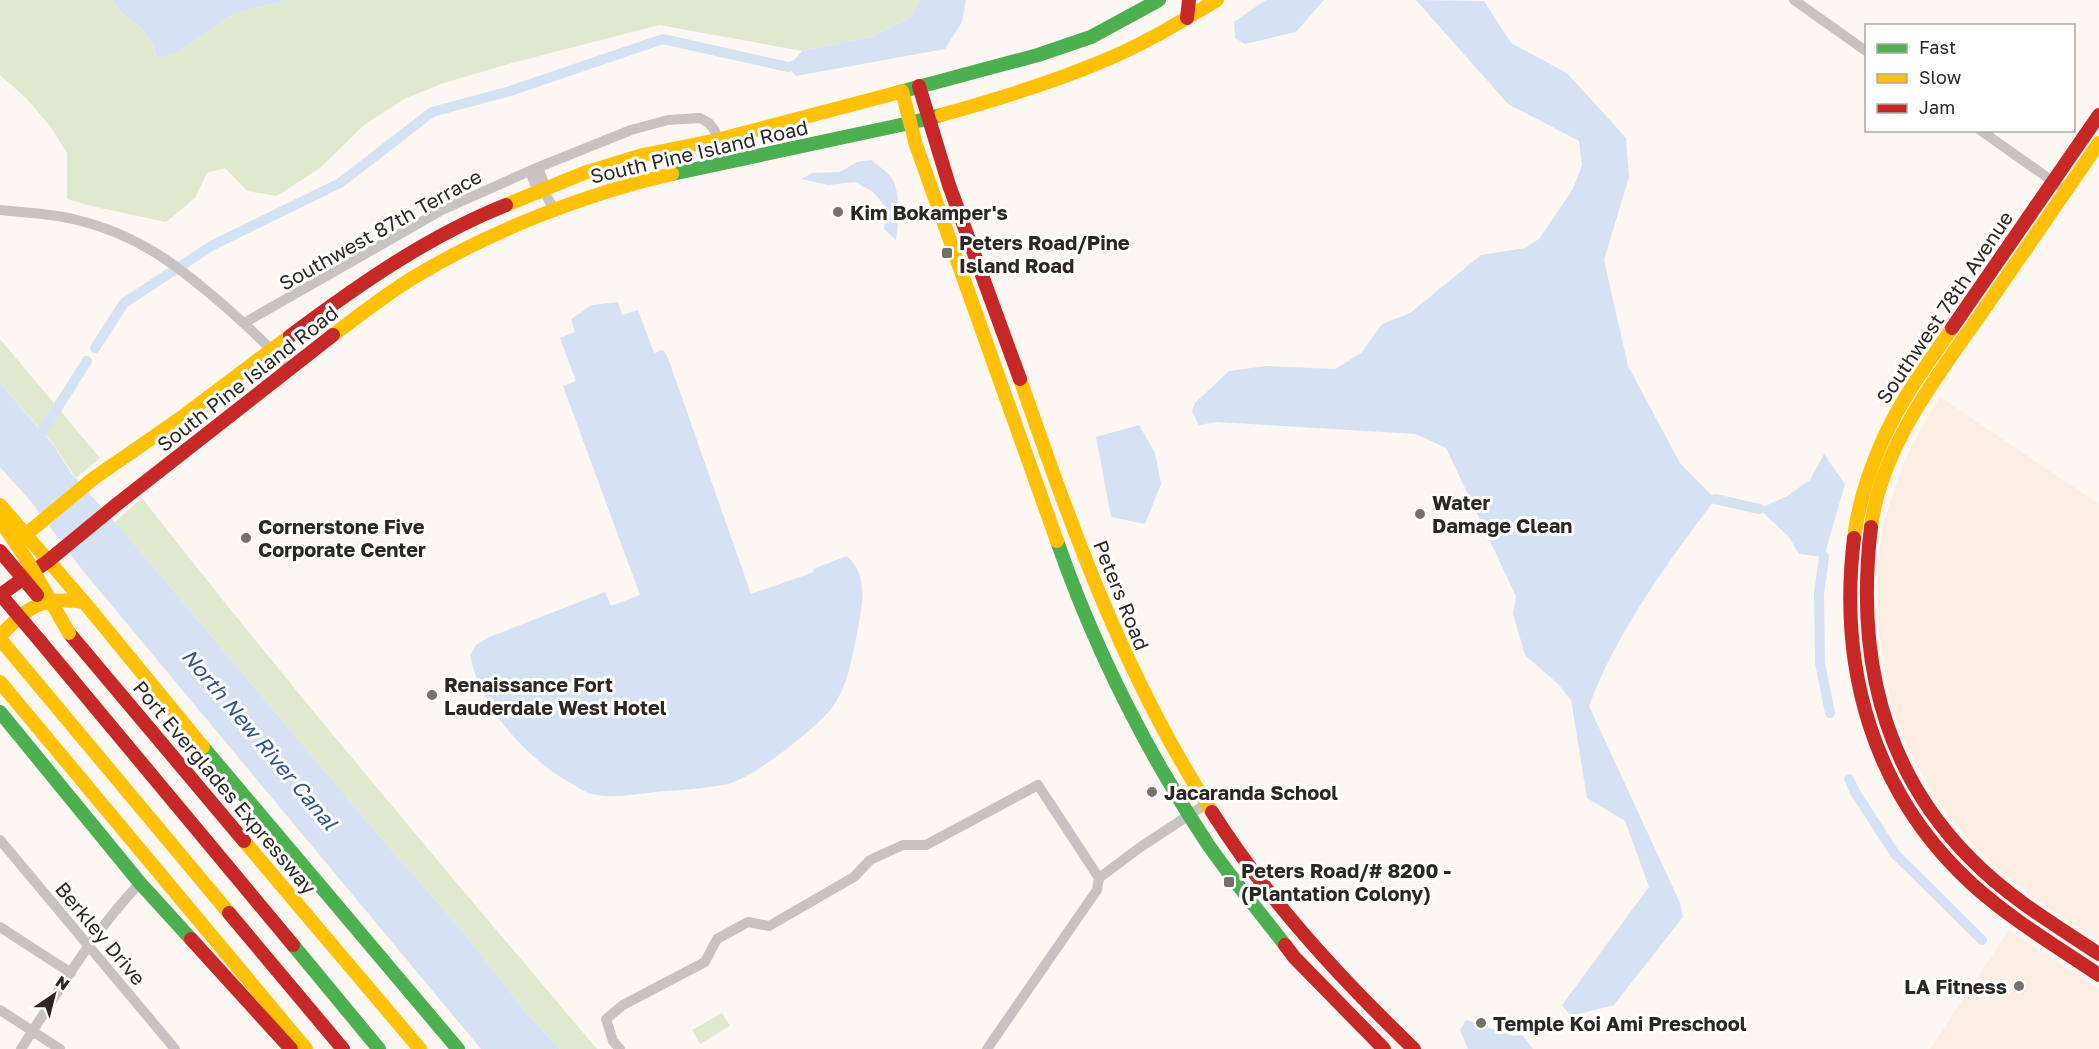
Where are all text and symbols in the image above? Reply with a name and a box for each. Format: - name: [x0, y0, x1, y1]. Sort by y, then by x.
- legend: [1865, 24, 2075, 132]
- text: Fast: [1919, 36, 1956, 58]
- text: Slow: [1919, 66, 1962, 88]
- text: Jam: [1919, 96, 1955, 118]
- street label: South Pine Island Road: [588, 114, 810, 188]
- street label: Southwest 87th Terrace: [275, 163, 485, 295]
- place label: Kim Bokamper's: [850, 200, 1008, 224]
- marker: Kim Bokamper's: [831, 205, 845, 219]
- street label: Southwest 78th Avenue: [1871, 206, 2017, 408]
- place label: Peters Road/Pine Island Road: [959, 230, 1130, 277]
- marker: Peters Road/Pine Island Road: [940, 246, 954, 260]
- street label: South Pine Island Road: [152, 300, 342, 456]
- place label: Water Damage Clean: [1432, 490, 1572, 537]
- marker: Water Damage Clean: [1413, 507, 1427, 521]
- place label: Cornerstone Five Corporate Center: [258, 514, 426, 561]
- marker: Cornerstone Five Corporate Center: [239, 531, 253, 545]
- street label: Peters Road: [1089, 536, 1155, 654]
- water label: North New River Canal: [177, 643, 344, 836]
- place label: Renaissance Fort Lauderdale West Hotel: [444, 672, 667, 719]
- street label: Port Everglades Expressway: [129, 675, 321, 899]
- marker: Renaissance Fort Lauderdale West Hotel: [425, 688, 439, 702]
- place label: Jacaranda School: [1164, 780, 1338, 804]
- marker: Jacaranda School: [1145, 785, 1159, 799]
- place label: Peters Road/# 8200 - (Plantation Colony): [1241, 858, 1451, 905]
- marker: Peters Road/# 8200 - (Plantation Colony): [1222, 875, 1236, 889]
- street label: Berkley Drive: [51, 877, 151, 989]
- north arrow: [24, 965, 84, 1025]
- text: N: [52, 971, 73, 994]
- place label: LA Fitness: [1904, 974, 2007, 998]
- marker: LA Fitness: [2012, 979, 2026, 993]
- place label: Temple Koi Ami Preschool: [1493, 1011, 1747, 1035]
- marker: Temple Koi Ami Preschool: [1474, 1016, 1488, 1030]

